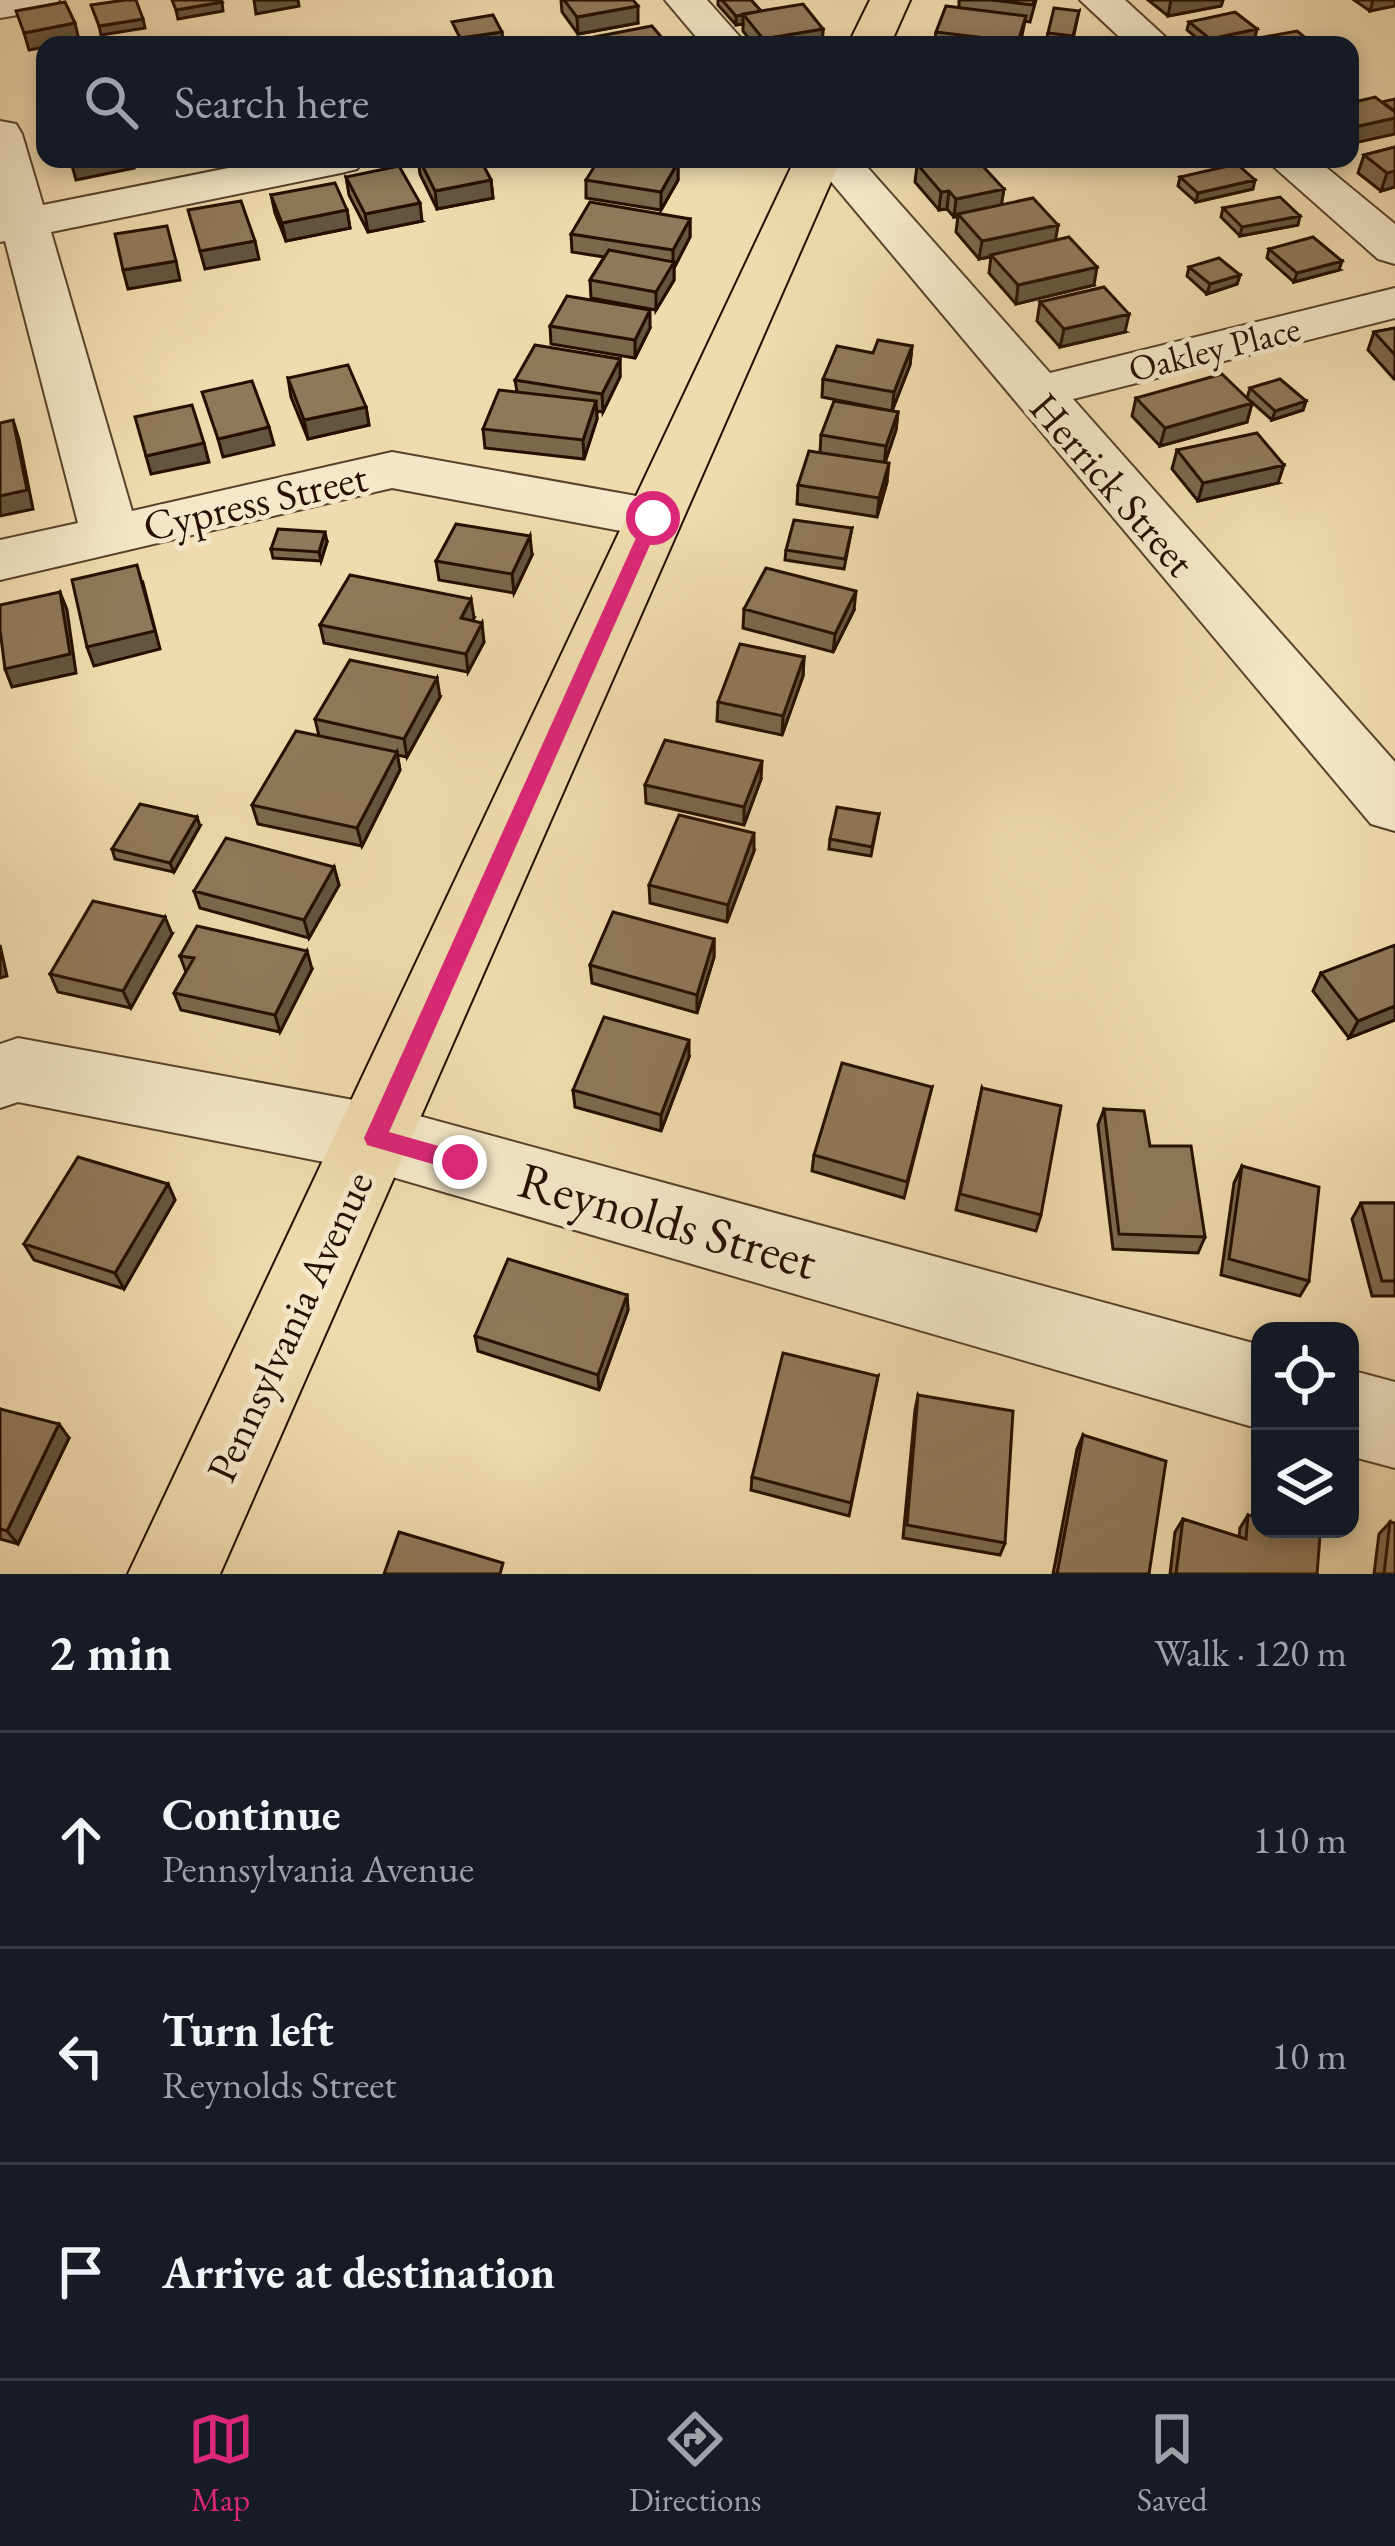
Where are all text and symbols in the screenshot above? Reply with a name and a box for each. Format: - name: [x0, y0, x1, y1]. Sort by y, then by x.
- search box: [36, 36, 1359, 168]
- icon: search: [78, 69, 144, 135]
- text: Search here: [174, 73, 369, 131]
- street label: Oakley Place: [1123, 304, 1305, 392]
- street label: Herrick Street: [1018, 381, 1208, 588]
- street label: Cypress Street: [138, 449, 372, 554]
- route start: [626, 491, 680, 545]
- route end: [433, 1135, 487, 1189]
- street label: Reynolds Street: [511, 1146, 825, 1294]
- street label: Pennsylvania Avenue: [194, 1162, 385, 1490]
- map controls: [1251, 1322, 1359, 1538]
- button: locate: [1251, 1322, 1359, 1430]
- button: layers: [1251, 1430, 1359, 1538]
- text: 2 min: [48, 1619, 172, 1685]
- text: Walk · 120 m: [1154, 1627, 1347, 1678]
- text: Continue: [162, 1785, 340, 1843]
- icon: ahead: [48, 1807, 114, 1873]
- text: 110 m: [1253, 1814, 1347, 1865]
- text: Pennsylvania Avenue: [162, 1843, 474, 1894]
- text: Turn left: [162, 2001, 334, 2059]
- icon: left: [48, 2023, 114, 2089]
- text: 10 m: [1271, 2030, 1347, 2081]
- text: Reynolds Street: [162, 2059, 397, 2110]
- icon: arrive: [48, 2239, 114, 2305]
- text: Arrive at destination: [162, 2243, 555, 2301]
- tab: Map: [188, 2406, 254, 2521]
- tab: Directions: [629, 2406, 762, 2521]
- tab: Saved: [1137, 2406, 1207, 2521]

